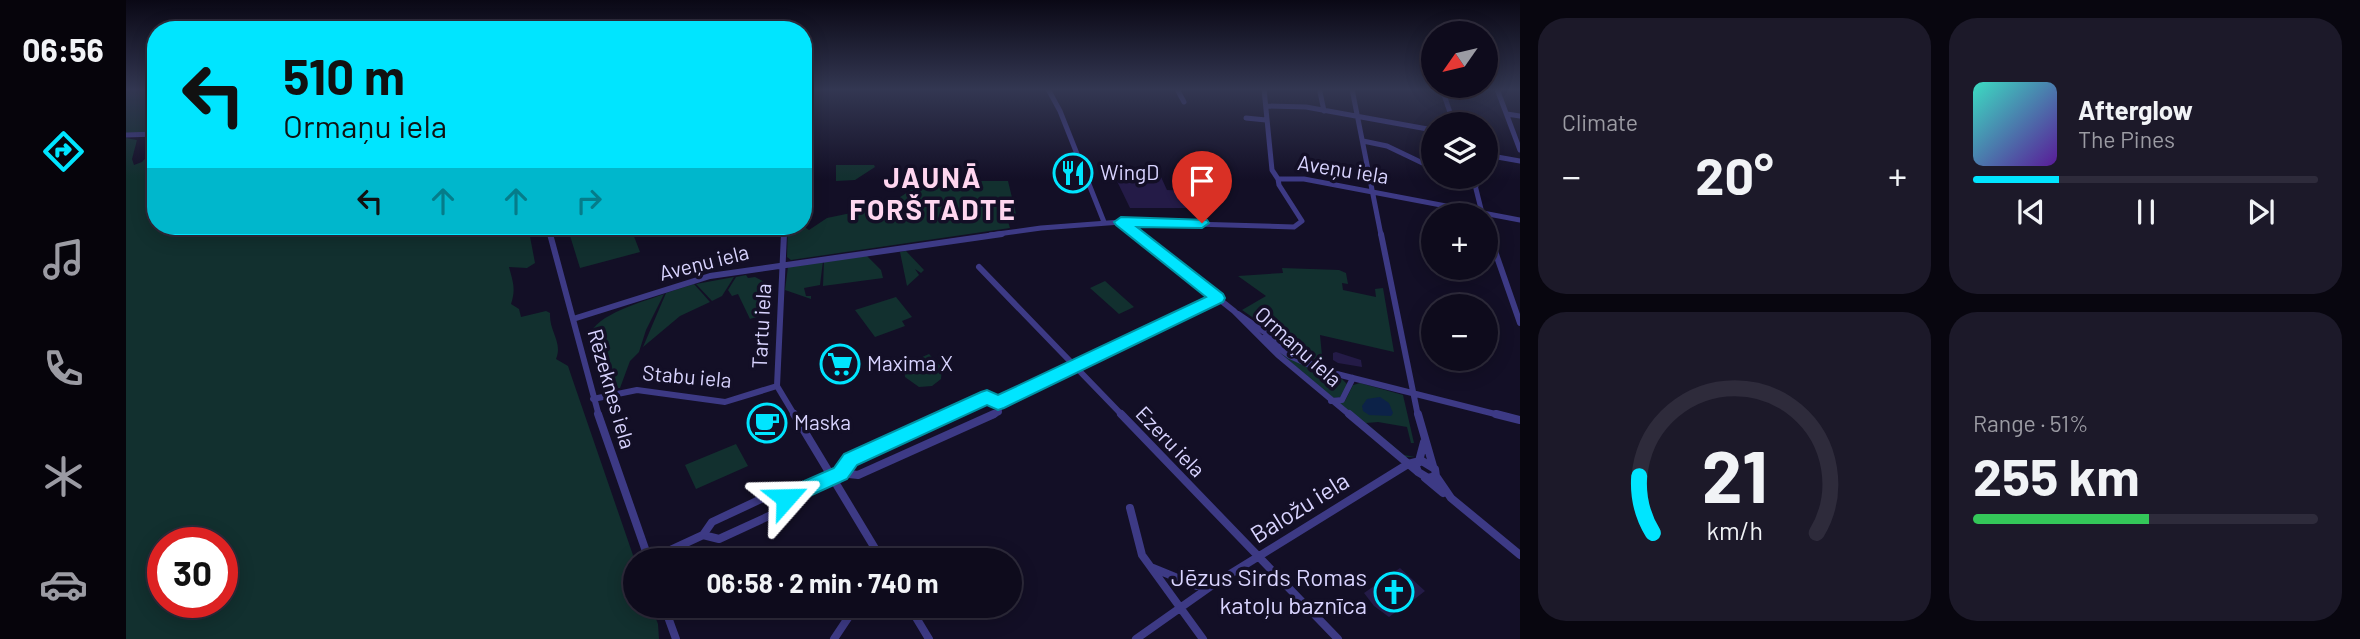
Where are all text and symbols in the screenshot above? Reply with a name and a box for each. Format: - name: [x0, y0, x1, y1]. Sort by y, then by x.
- north arrow: [1421, 21, 1498, 98]
- map controls: [1421, 21, 1498, 371]
- text: 06:56: [22, 30, 104, 68]
- text: 510 m: [283, 46, 405, 105]
- icon: left: [168, 49, 259, 140]
- text: Afterglow: [2078, 94, 2193, 125]
- text: Ormaņu iela: [283, 106, 447, 144]
- text: Climate: [1562, 108, 1638, 136]
- button: layers: [1421, 112, 1498, 189]
- text: The Pines: [2078, 125, 2175, 153]
- icon: directions: [39, 127, 88, 176]
- text: 20°: [1695, 143, 1774, 205]
- street label: Aveņu iela: [1296, 149, 1391, 188]
- pin: [1172, 151, 1232, 223]
- restaurant icon: WingD: [1052, 152, 1094, 194]
- text: −: [1562, 152, 1581, 198]
- text: +: [1888, 152, 1907, 198]
- place label: WingD: [1100, 159, 1159, 184]
- district label: JAUNĀ FORŠTADTE: [849, 160, 1017, 226]
- icon: arrive: [1183, 162, 1221, 200]
- icon: left: [351, 182, 389, 220]
- icon: ahead: [424, 182, 462, 220]
- icon: ahead: [497, 182, 535, 220]
- icon: right: [570, 182, 608, 220]
- icon: previous: [2012, 193, 2050, 231]
- icon: pause: [2127, 193, 2165, 231]
- icon: next: [2242, 193, 2280, 231]
- button: +: [1421, 203, 1498, 280]
- icon: music: [39, 235, 88, 284]
- street label: Aveņu iela: [656, 238, 751, 285]
- street label: Tartu iela: [746, 283, 775, 369]
- button: −: [1421, 294, 1498, 371]
- street label: Ormaņu iela: [1251, 301, 1347, 391]
- street label: Rēzeknes iela: [583, 326, 641, 451]
- supermarket icon: Maxima X: [819, 343, 861, 385]
- icon: phone: [39, 344, 88, 393]
- place label: Maxima X: [867, 350, 953, 375]
- street label: Stabu iela: [641, 359, 733, 392]
- street label: Ezeru iela: [1131, 400, 1211, 481]
- cafe icon: Maska: [746, 402, 788, 444]
- place label: Maska: [794, 409, 851, 434]
- text: Range · 51%: [1973, 409, 2089, 437]
- text: 21: [1701, 430, 1768, 518]
- text: 255 km: [1973, 444, 2140, 506]
- icon: climate: [39, 452, 88, 501]
- position arrow: [749, 461, 823, 535]
- street label: Baložu iela: [1245, 465, 1354, 548]
- text: km/h: [1706, 514, 1763, 544]
- speed limit sign: 30: [147, 527, 238, 618]
- icon: car: [39, 560, 88, 609]
- place label: Jēzus Sirds Romas katoļu baznīca: [1171, 562, 1367, 619]
- text: 06:58 · 2 min · 740 m: [706, 567, 939, 598]
- church icon: Jēzus Sirds Romas katoļu baznīca: [1373, 571, 1415, 613]

